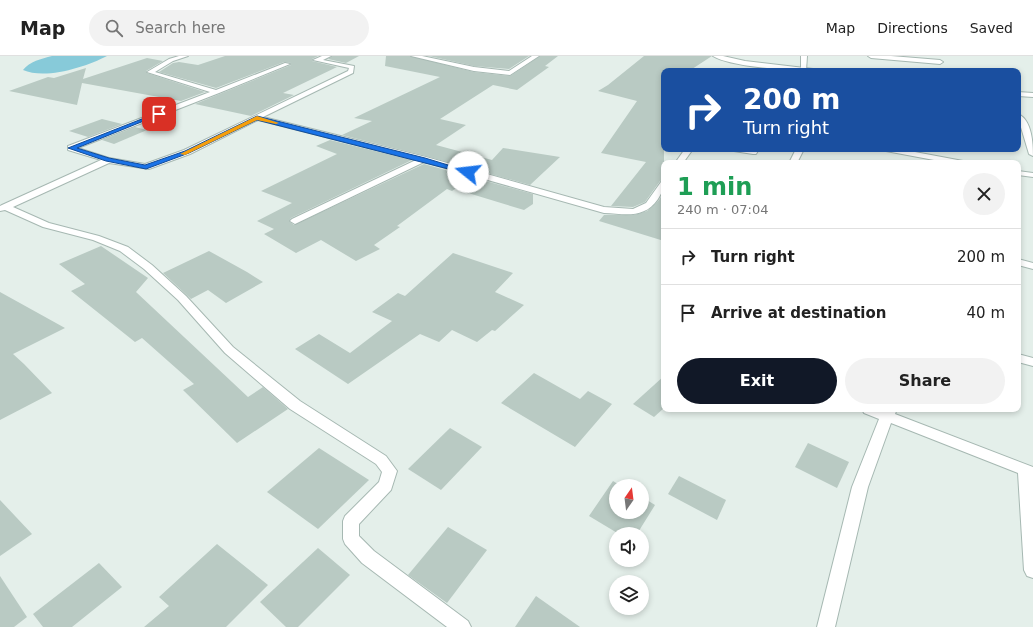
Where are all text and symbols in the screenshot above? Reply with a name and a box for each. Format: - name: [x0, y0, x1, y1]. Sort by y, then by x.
- search box: [89, 10, 369, 46]
- text: Map: [20, 17, 65, 39]
- icon: search: [103, 17, 125, 39]
- text: Search here: [135, 19, 225, 37]
- text: Map: [826, 20, 855, 36]
- text: Directions: [877, 20, 948, 36]
- text: Saved: [970, 20, 1013, 36]
- text: 200 m: [743, 83, 840, 116]
- icon: right: [677, 84, 729, 136]
- pin: [142, 97, 176, 131]
- icon: arrive: [148, 103, 170, 125]
- text: Turn right: [743, 117, 829, 138]
- position arrow: [447, 151, 489, 193]
- text: 1 min: [677, 173, 752, 201]
- button: close: [963, 173, 1005, 215]
- text: 240 m · 07:04: [677, 202, 768, 217]
- icon: right: [677, 246, 699, 268]
- text: Turn right: [711, 248, 795, 266]
- text: 200 m: [957, 248, 1005, 266]
- icon: arrive: [677, 302, 699, 324]
- text: Arrive at destination: [711, 304, 886, 322]
- text: 40 m: [967, 304, 1005, 322]
- button: Exit: [677, 358, 837, 404]
- button: Share: [845, 358, 1005, 404]
- north arrow: [609, 479, 649, 519]
- map controls: [609, 479, 649, 615]
- button: sound: [609, 527, 649, 567]
- button: layers: [609, 575, 649, 615]

